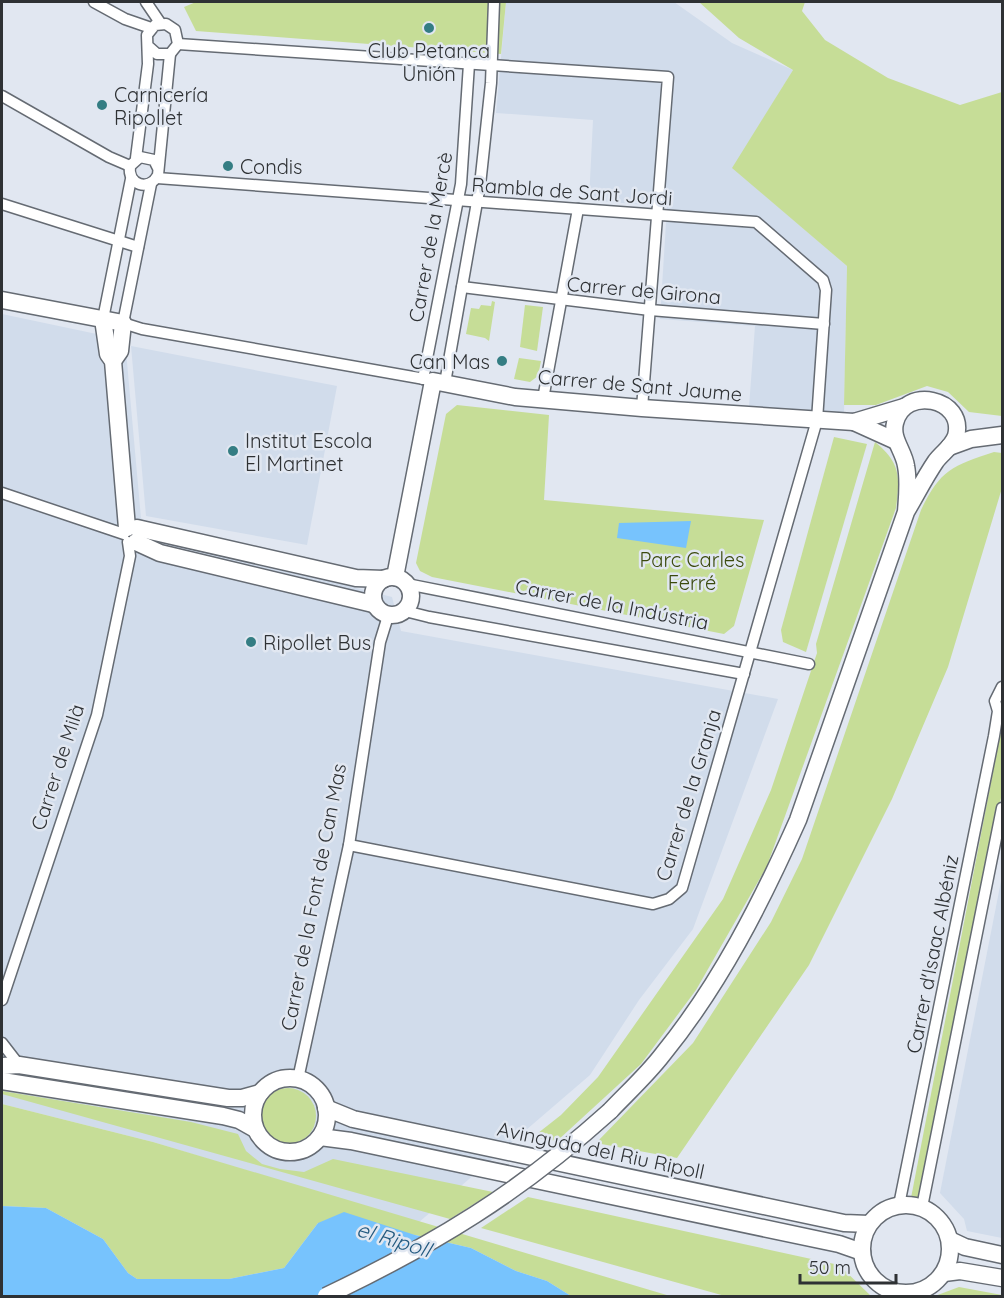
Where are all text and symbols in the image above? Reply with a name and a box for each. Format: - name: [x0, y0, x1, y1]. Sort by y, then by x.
- marker: Club Petanca Unión: [422, 21, 436, 35]
- place label: Club Petanca Unión: [368, 38, 490, 86]
- place label: Carnicería Ripollet: [114, 82, 208, 130]
- marker: Carnicería Ripollet: [95, 98, 109, 112]
- street label: Carrer de la Mercè: [403, 150, 457, 324]
- place label: Condis: [240, 154, 302, 179]
- marker: Condis: [221, 159, 235, 173]
- street label: Rambla de Sant Jordi: [471, 172, 673, 210]
- street label: Carrer de Girona: [566, 271, 722, 309]
- place label: Can Mas: [410, 349, 490, 374]
- marker: Can Mas: [495, 354, 509, 368]
- street label: Carrer de Sant Jaume: [537, 364, 743, 406]
- place label: Institut Escola El Martinet: [245, 428, 372, 476]
- marker: Institut Escola El Martinet: [226, 444, 240, 458]
- park label: Parc Carles Ferré: [640, 547, 744, 595]
- street label: Carrer de la Indústria: [513, 573, 711, 635]
- place label: Ripollet Bus: [263, 630, 371, 655]
- marker: Ripollet Bus: [244, 635, 258, 649]
- street label: Carrer de Milà: [25, 701, 89, 833]
- street label: Carrer de la Granja: [650, 706, 726, 884]
- street label: Carrer de la Font de Can Mas: [275, 761, 351, 1033]
- street label: Carrer d'Isaac Albéniz: [900, 853, 964, 1055]
- street label: Avinguda del Riu Ripoll: [495, 1116, 707, 1184]
- water label: el Ripoll: [354, 1215, 436, 1263]
- scale bar: [800, 1247, 896, 1285]
- text: 50 m: [809, 1256, 851, 1279]

